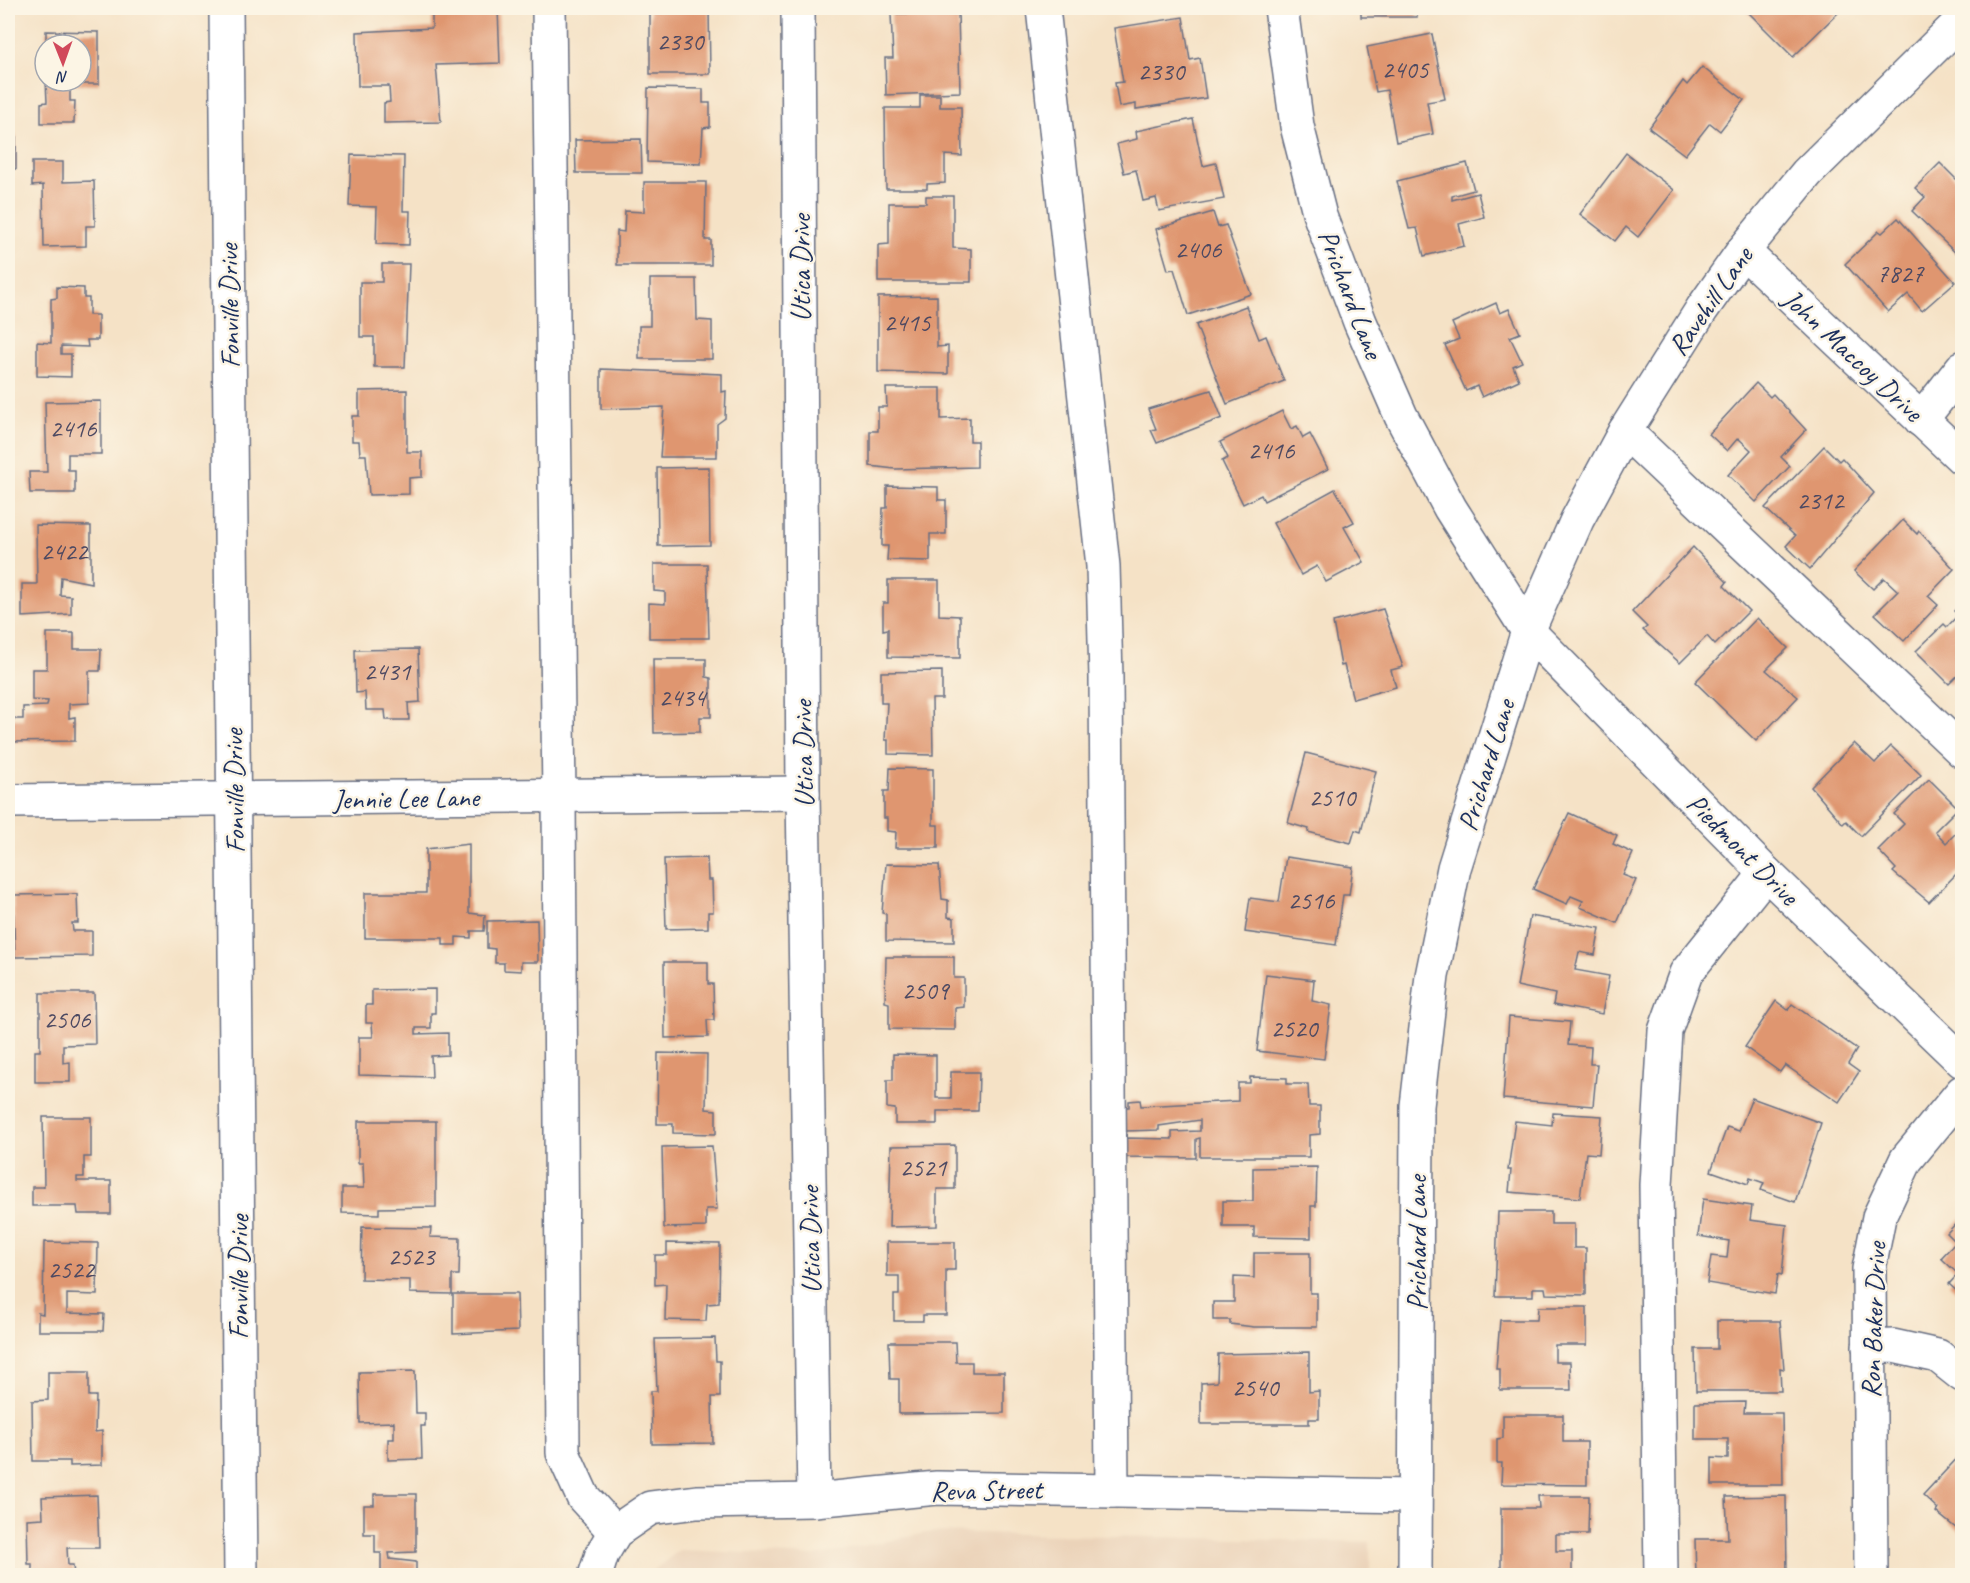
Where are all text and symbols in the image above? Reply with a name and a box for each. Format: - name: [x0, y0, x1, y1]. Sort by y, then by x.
- house number: 2330: [657, 25, 706, 58]
- north arrow: [33, 33, 93, 93]
- house number: 2405: [1382, 53, 1430, 86]
- house number: 2330: [1138, 55, 1187, 88]
- text: N: [55, 67, 68, 87]
- street label: Utica Drive: [783, 212, 818, 322]
- street label: Prichard Lane: [1310, 225, 1392, 365]
- house number: 2406: [1175, 233, 1223, 266]
- street label: Ravehill Lane: [1660, 238, 1761, 362]
- street label: Fonville Drive: [210, 242, 248, 368]
- house number: 7827: [1877, 257, 1925, 290]
- street label: John Maccoy Drive: [1774, 280, 1932, 430]
- house number: 2415: [884, 306, 932, 339]
- house number: 2416: [50, 412, 98, 445]
- house number: 2416: [1248, 434, 1296, 467]
- house number: 2312: [1797, 484, 1846, 517]
- house number: 2422: [41, 535, 90, 568]
- house number: 2431: [364, 655, 412, 688]
- house number: 2434: [659, 681, 708, 714]
- street label: Prichard Lane: [1450, 693, 1523, 835]
- street label: Utica Drive: [785, 698, 821, 808]
- street label: Fonville Drive: [215, 727, 253, 853]
- street label: Jennie Lee Lane: [331, 779, 481, 817]
- house number: 2510: [1309, 781, 1358, 814]
- street label: Piedmont Drive: [1680, 786, 1808, 914]
- house number: 2516: [1288, 884, 1336, 917]
- house number: 2509: [902, 974, 951, 1007]
- house number: 2506: [44, 1003, 92, 1036]
- house number: 2520: [1271, 1012, 1320, 1045]
- house number: 2521: [900, 1151, 948, 1184]
- street label: Prichard Lane: [1399, 1174, 1434, 1311]
- street label: Utica Drive: [792, 1184, 828, 1294]
- street label: Fonville Drive: [221, 1213, 256, 1339]
- house number: 2523: [388, 1240, 437, 1273]
- street label: Ron Baker Drive: [1853, 1240, 1893, 1398]
- house number: 2522: [48, 1253, 97, 1286]
- house number: 2540: [1232, 1371, 1281, 1404]
- street label: Reva Street: [930, 1471, 1045, 1508]

